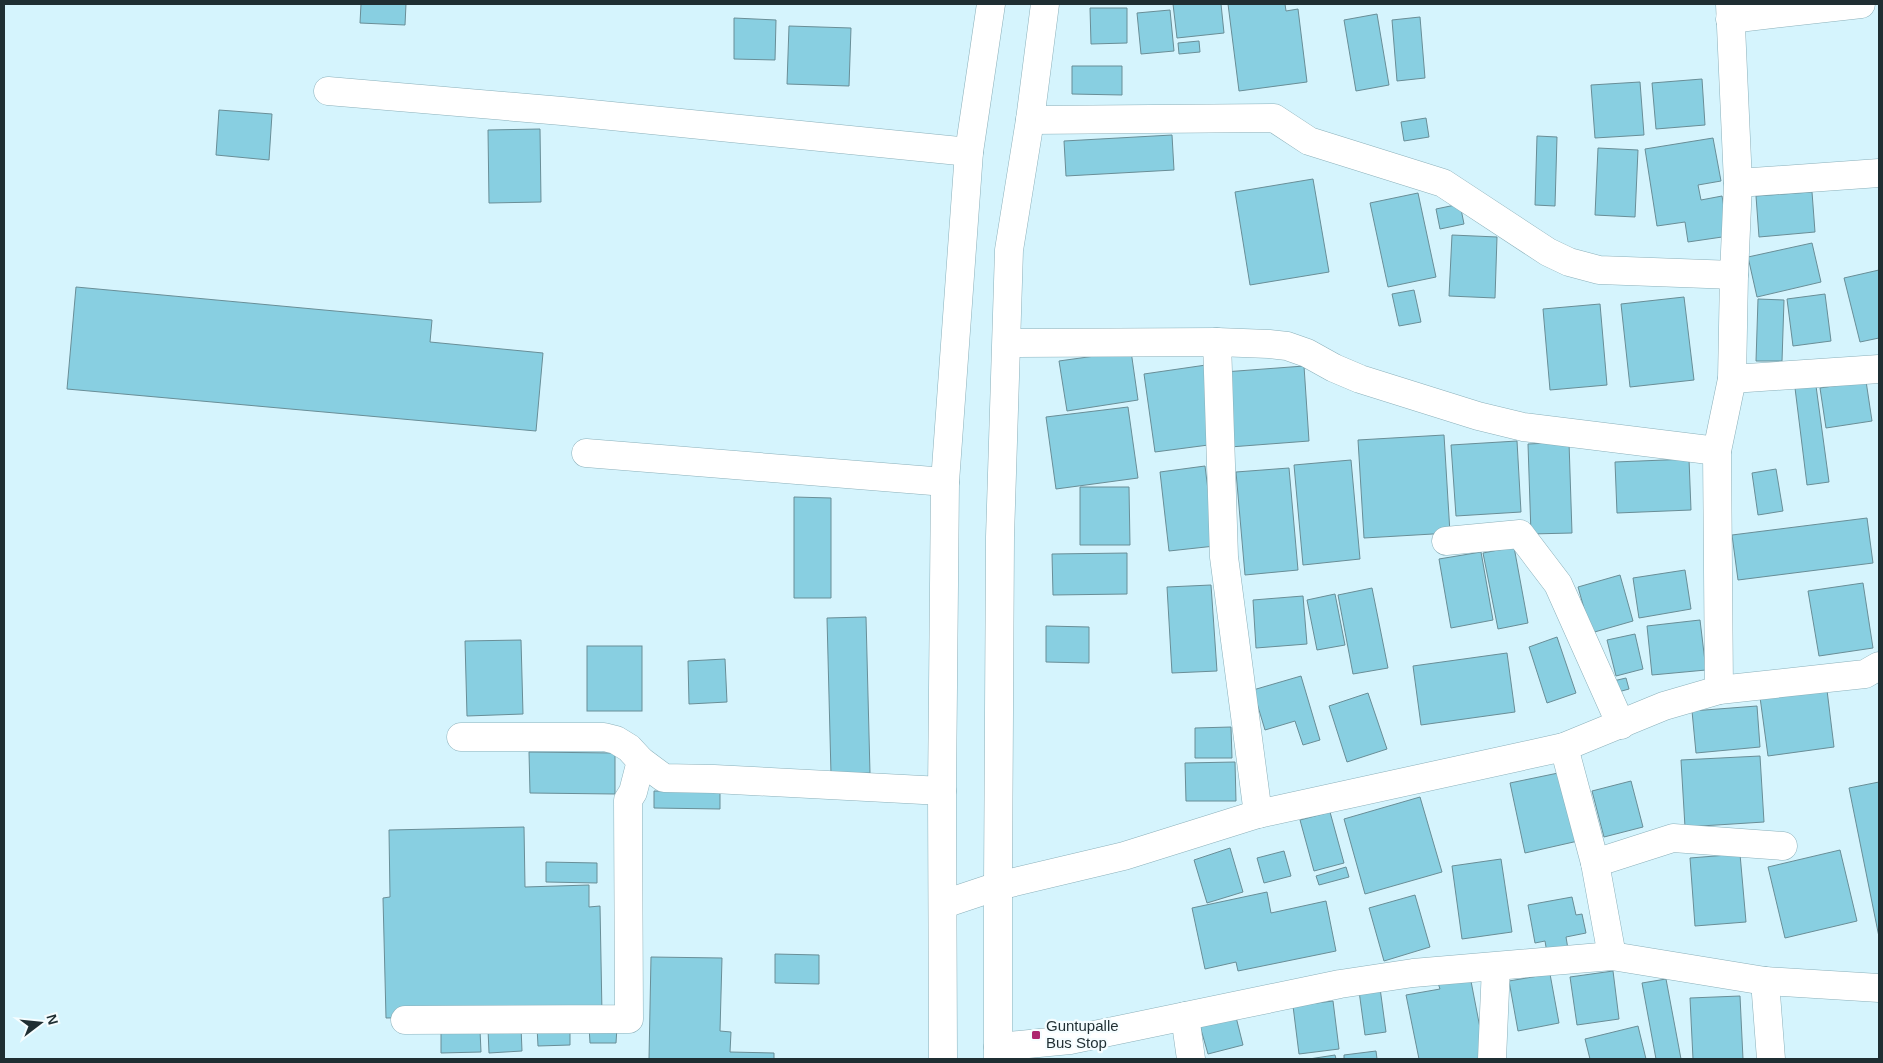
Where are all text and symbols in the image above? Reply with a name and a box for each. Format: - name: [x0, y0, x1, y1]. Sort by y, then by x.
- north arrow: [15, 998, 65, 1048]
- text: N: [43, 1012, 62, 1026]
- place label: Guntupalle Bus Stop: [1046, 1017, 1119, 1051]
- marker: Guntupalle Bus Stop: [1030, 1029, 1042, 1041]

